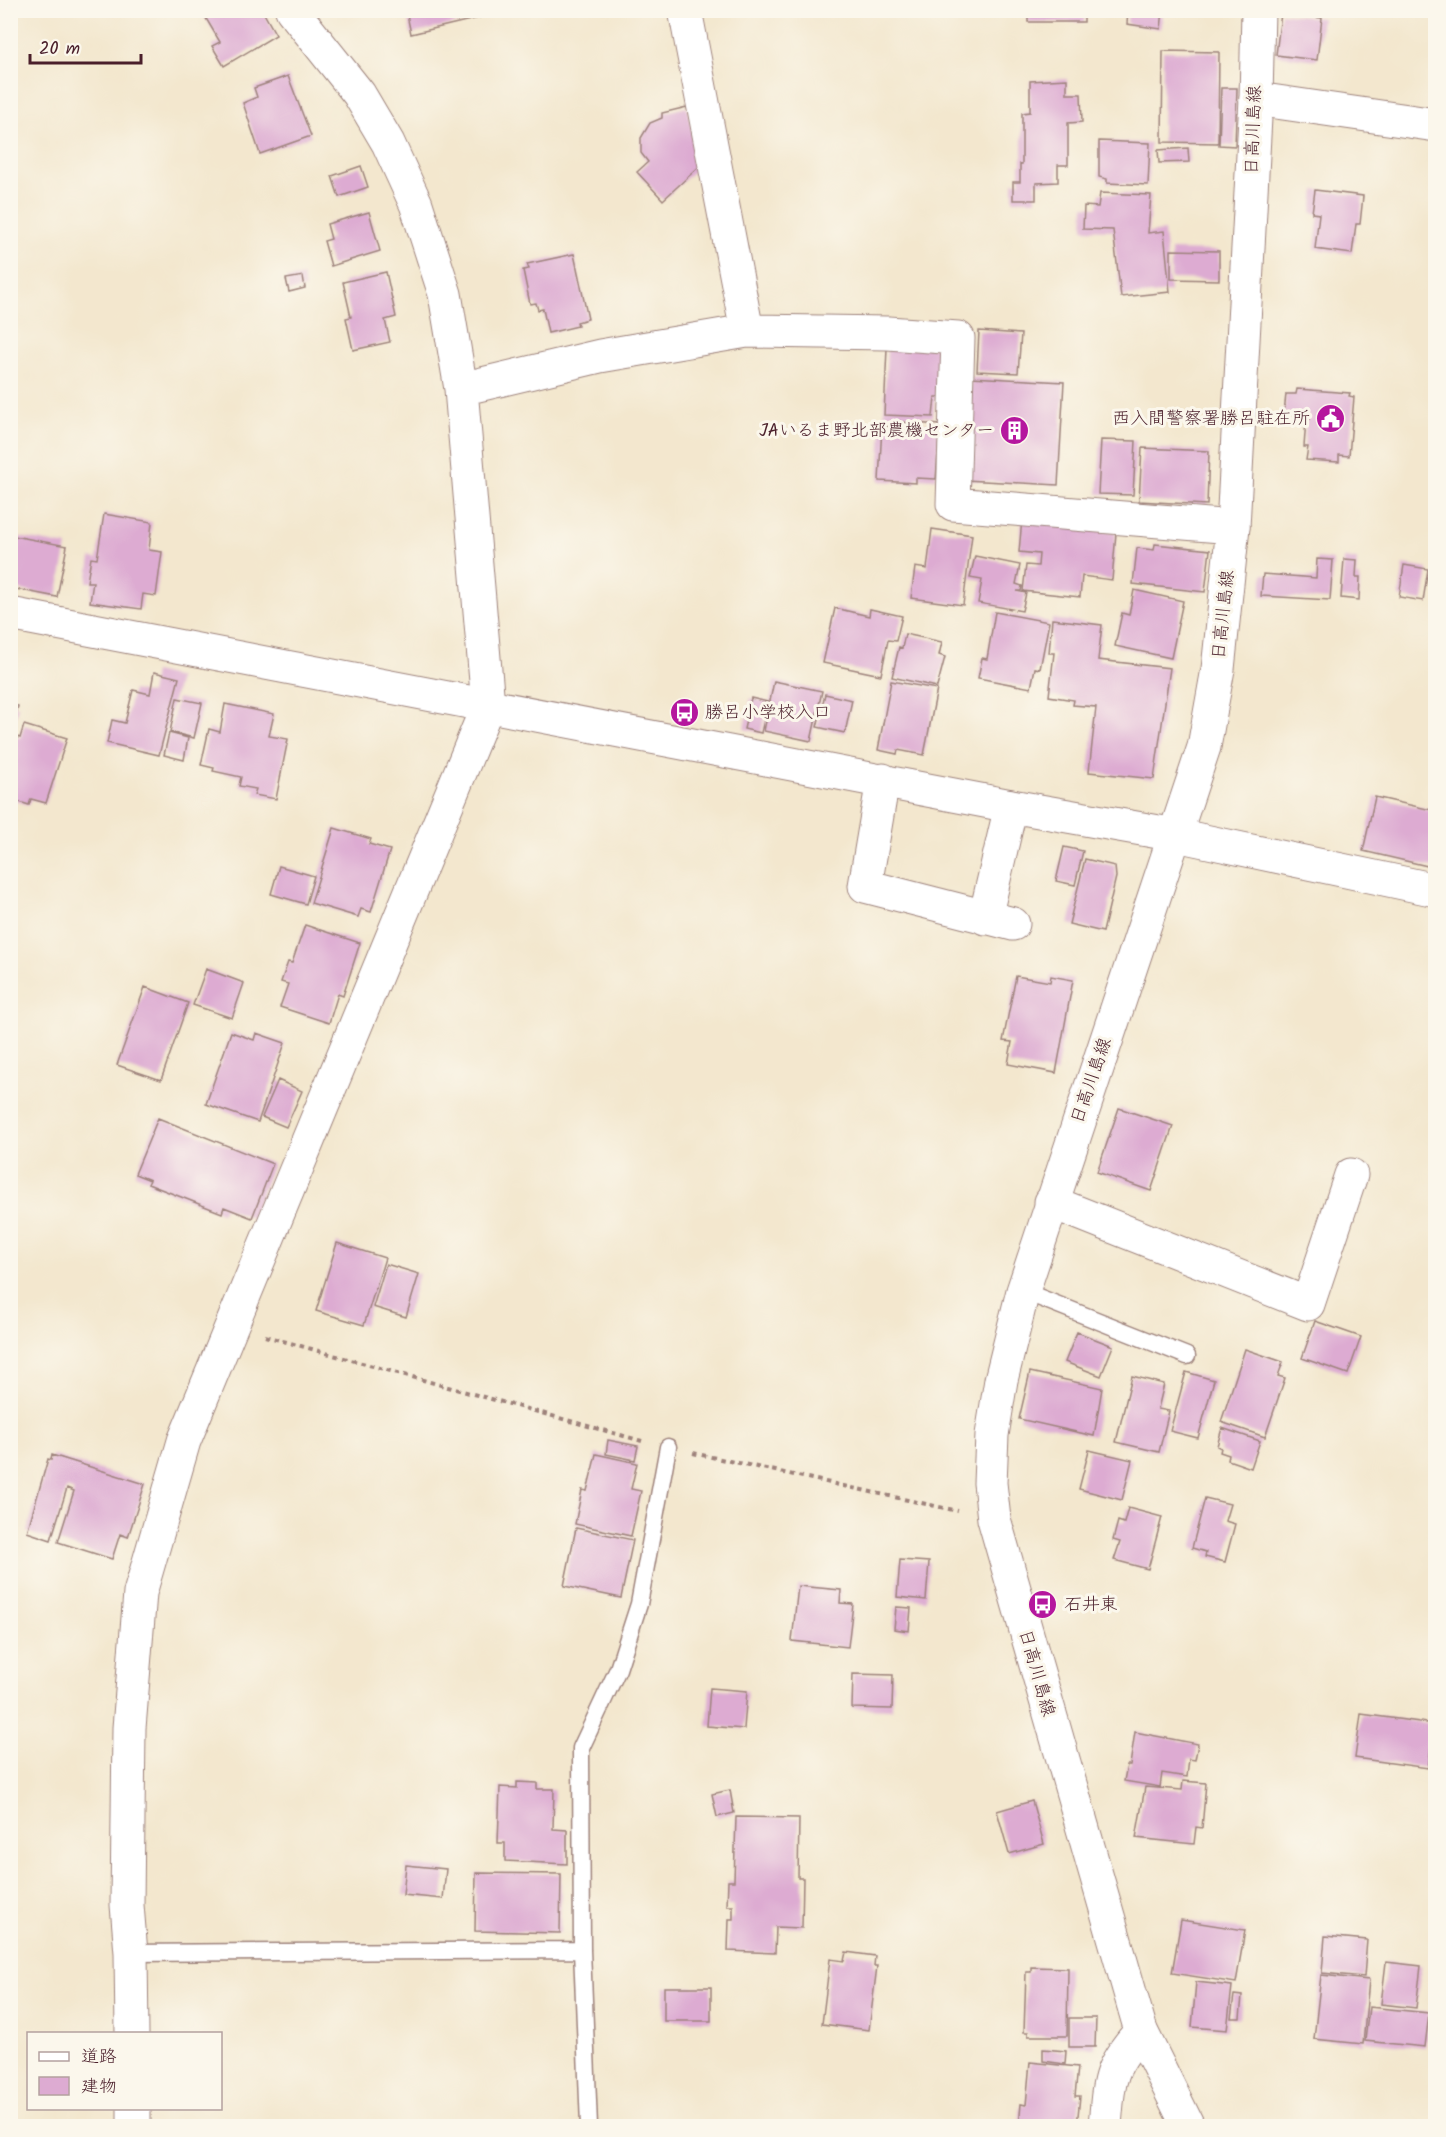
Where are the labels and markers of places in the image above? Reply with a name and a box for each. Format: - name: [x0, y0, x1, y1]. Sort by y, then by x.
- public building icon: 西入間警察署勝呂駐在所: [1315, 403, 1347, 435]
- place label: 西入間警察署勝呂駐在所: [1112, 405, 1310, 434]
- building icon: JAいるま野北部農機センター: [999, 415, 1031, 447]
- place label: JAいるま野北部農機センター: [759, 417, 994, 446]
- bus stop icon: 勝呂小学校入口: [668, 697, 700, 729]
- place label: 勝呂小学校入口: [705, 699, 831, 728]
- bus stop icon: 石井東: [1027, 1589, 1059, 1621]
- place label: 石井東: [1064, 1591, 1118, 1620]

